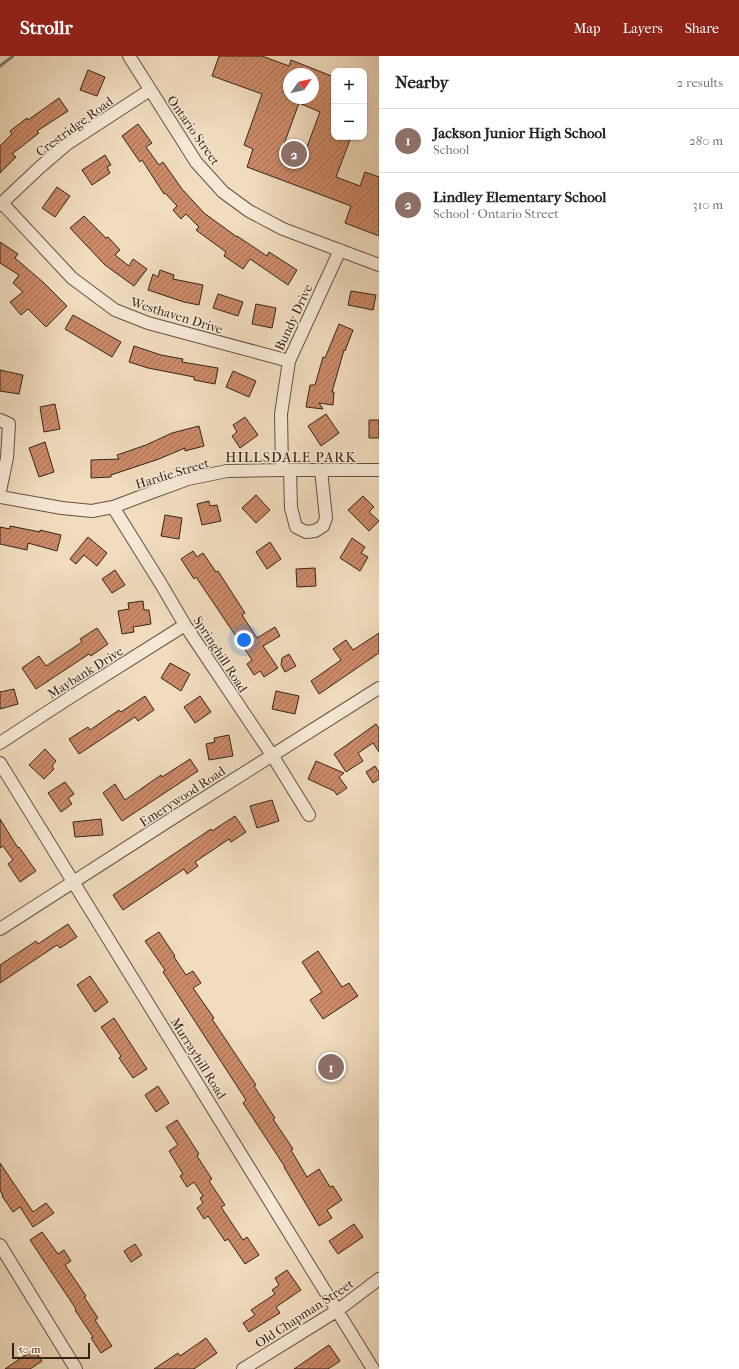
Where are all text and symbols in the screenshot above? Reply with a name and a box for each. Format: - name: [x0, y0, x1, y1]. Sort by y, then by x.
- text: Strollr: [20, 17, 73, 39]
- text: Map: [574, 20, 601, 37]
- text: Layers: [623, 20, 663, 37]
- text: Share: [685, 20, 719, 37]
- north arrow: [283, 68, 319, 104]
- map controls: [331, 68, 367, 140]
- button: +: [331, 68, 367, 104]
- text: Nearby: [395, 72, 449, 92]
- text: 2 results: [677, 75, 723, 90]
- street label: Crestridge Road: [33, 93, 116, 159]
- street label: Ontario Street: [164, 93, 223, 168]
- button: −: [331, 104, 367, 140]
- text: Jackson Junior High School: [433, 124, 606, 142]
- text: 1: [406, 133, 410, 148]
- text: 280 m: [689, 133, 723, 148]
- pin: 2: [281, 139, 307, 169]
- text: School: [433, 142, 469, 157]
- text: Lindley Elementary School: [433, 188, 607, 206]
- text: 2: [405, 197, 411, 212]
- text: 310 m: [692, 197, 723, 212]
- text: School · Ontario Street: [433, 206, 559, 221]
- street label: Bundy Drive: [272, 281, 316, 353]
- street label: Westhaven Drive: [128, 294, 225, 337]
- district label: HILLSDALE PARK: [225, 449, 357, 466]
- street label: Hardie Street: [134, 455, 211, 492]
- street label: Springhill Road: [190, 613, 251, 696]
- your location: [234, 630, 254, 650]
- street label: Maybank Drive: [45, 643, 126, 702]
- street label: Emerywood Road: [137, 763, 229, 830]
- street label: Murrayhill Road: [168, 1015, 230, 1102]
- pin: 1: [318, 1052, 344, 1082]
- street label: Old Chapman Street: [252, 1276, 357, 1351]
- scale bar: [12, 1341, 90, 1360]
- text: 50 m: [18, 1343, 40, 1356]

